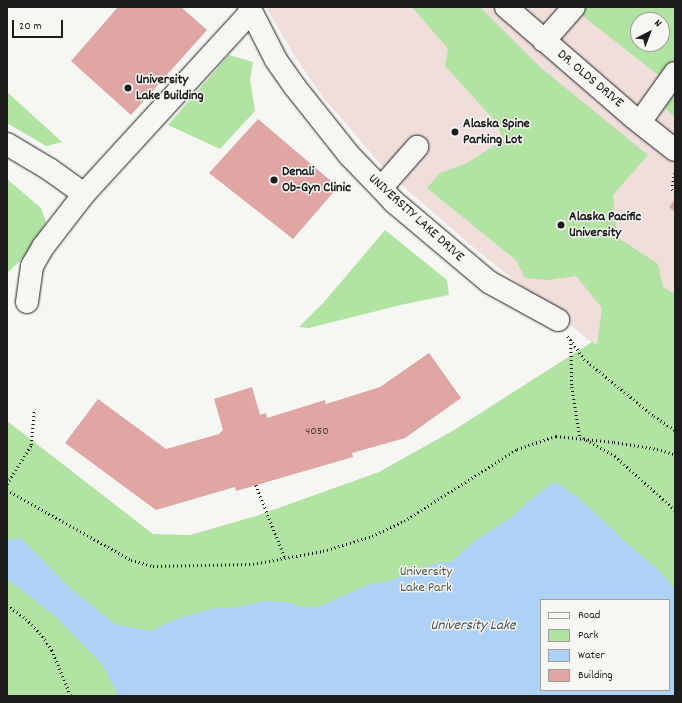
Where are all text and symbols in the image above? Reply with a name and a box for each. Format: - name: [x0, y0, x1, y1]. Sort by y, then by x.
- scale bar: [14, 12, 65, 38]
- north arrow: [630, 12, 670, 52]
- text: N: [650, 16, 665, 32]
- text: 20 m: [19, 18, 42, 35]
- street label: DR. OLDS DRIVE: [553, 46, 627, 112]
- place label: University Lake Building: [136, 72, 204, 104]
- marker: University Lake Building: [123, 83, 133, 93]
- place label: Alaska Spine Parking Lot: [463, 116, 530, 148]
- marker: Alaska Spine Parking Lot: [450, 127, 460, 137]
- place label: Denali Ob-Gyn Clinic: [282, 164, 351, 196]
- street label: UNIVERSITY LAKE DRIVE: [365, 171, 467, 265]
- marker: Denali Ob-Gyn Clinic: [269, 175, 279, 185]
- place label: Alaska Pacific University: [569, 209, 641, 242]
- marker: Alaska Pacific University: [556, 220, 566, 230]
- house number: 4050: [305, 425, 329, 439]
- park label: University Lake Park: [400, 564, 452, 596]
- legend: [540, 599, 670, 691]
- text: Road: [578, 607, 600, 624]
- water label: University Lake: [430, 618, 516, 636]
- text: Park: [578, 627, 598, 644]
- text: Water: [578, 647, 605, 664]
- text: Building: [578, 667, 613, 684]

